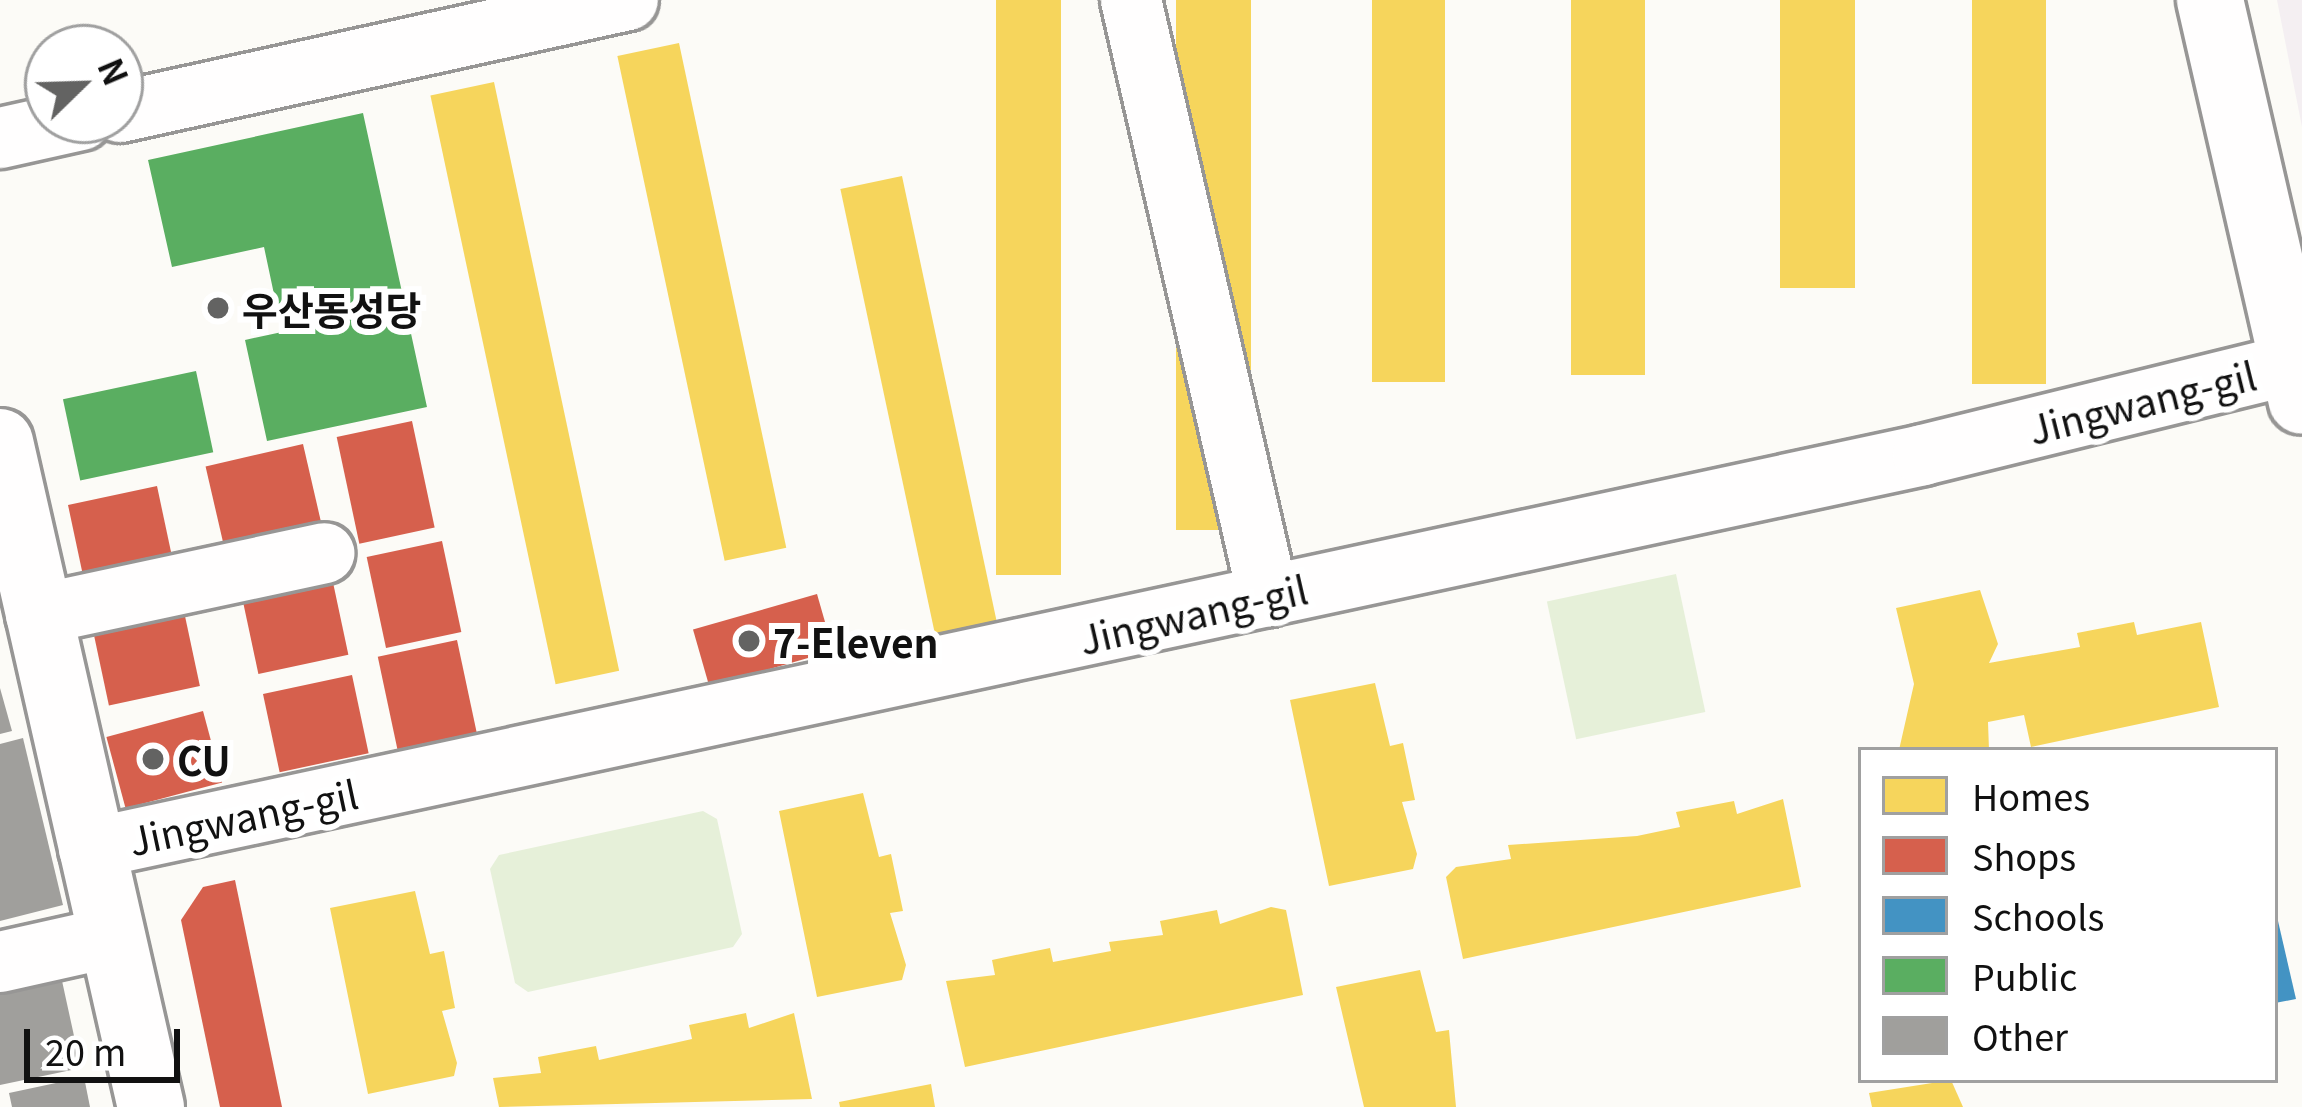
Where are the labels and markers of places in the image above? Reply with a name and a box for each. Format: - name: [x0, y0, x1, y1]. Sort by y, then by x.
- place label: 우산동성당: [242, 285, 421, 331]
- marker: 우산동성당: [205, 295, 231, 321]
- place label: 7-Eleven: [773, 618, 939, 664]
- marker: 7-Eleven: [736, 628, 762, 654]
- place label: CU: [177, 736, 231, 782]
- marker: CU: [140, 746, 166, 772]

